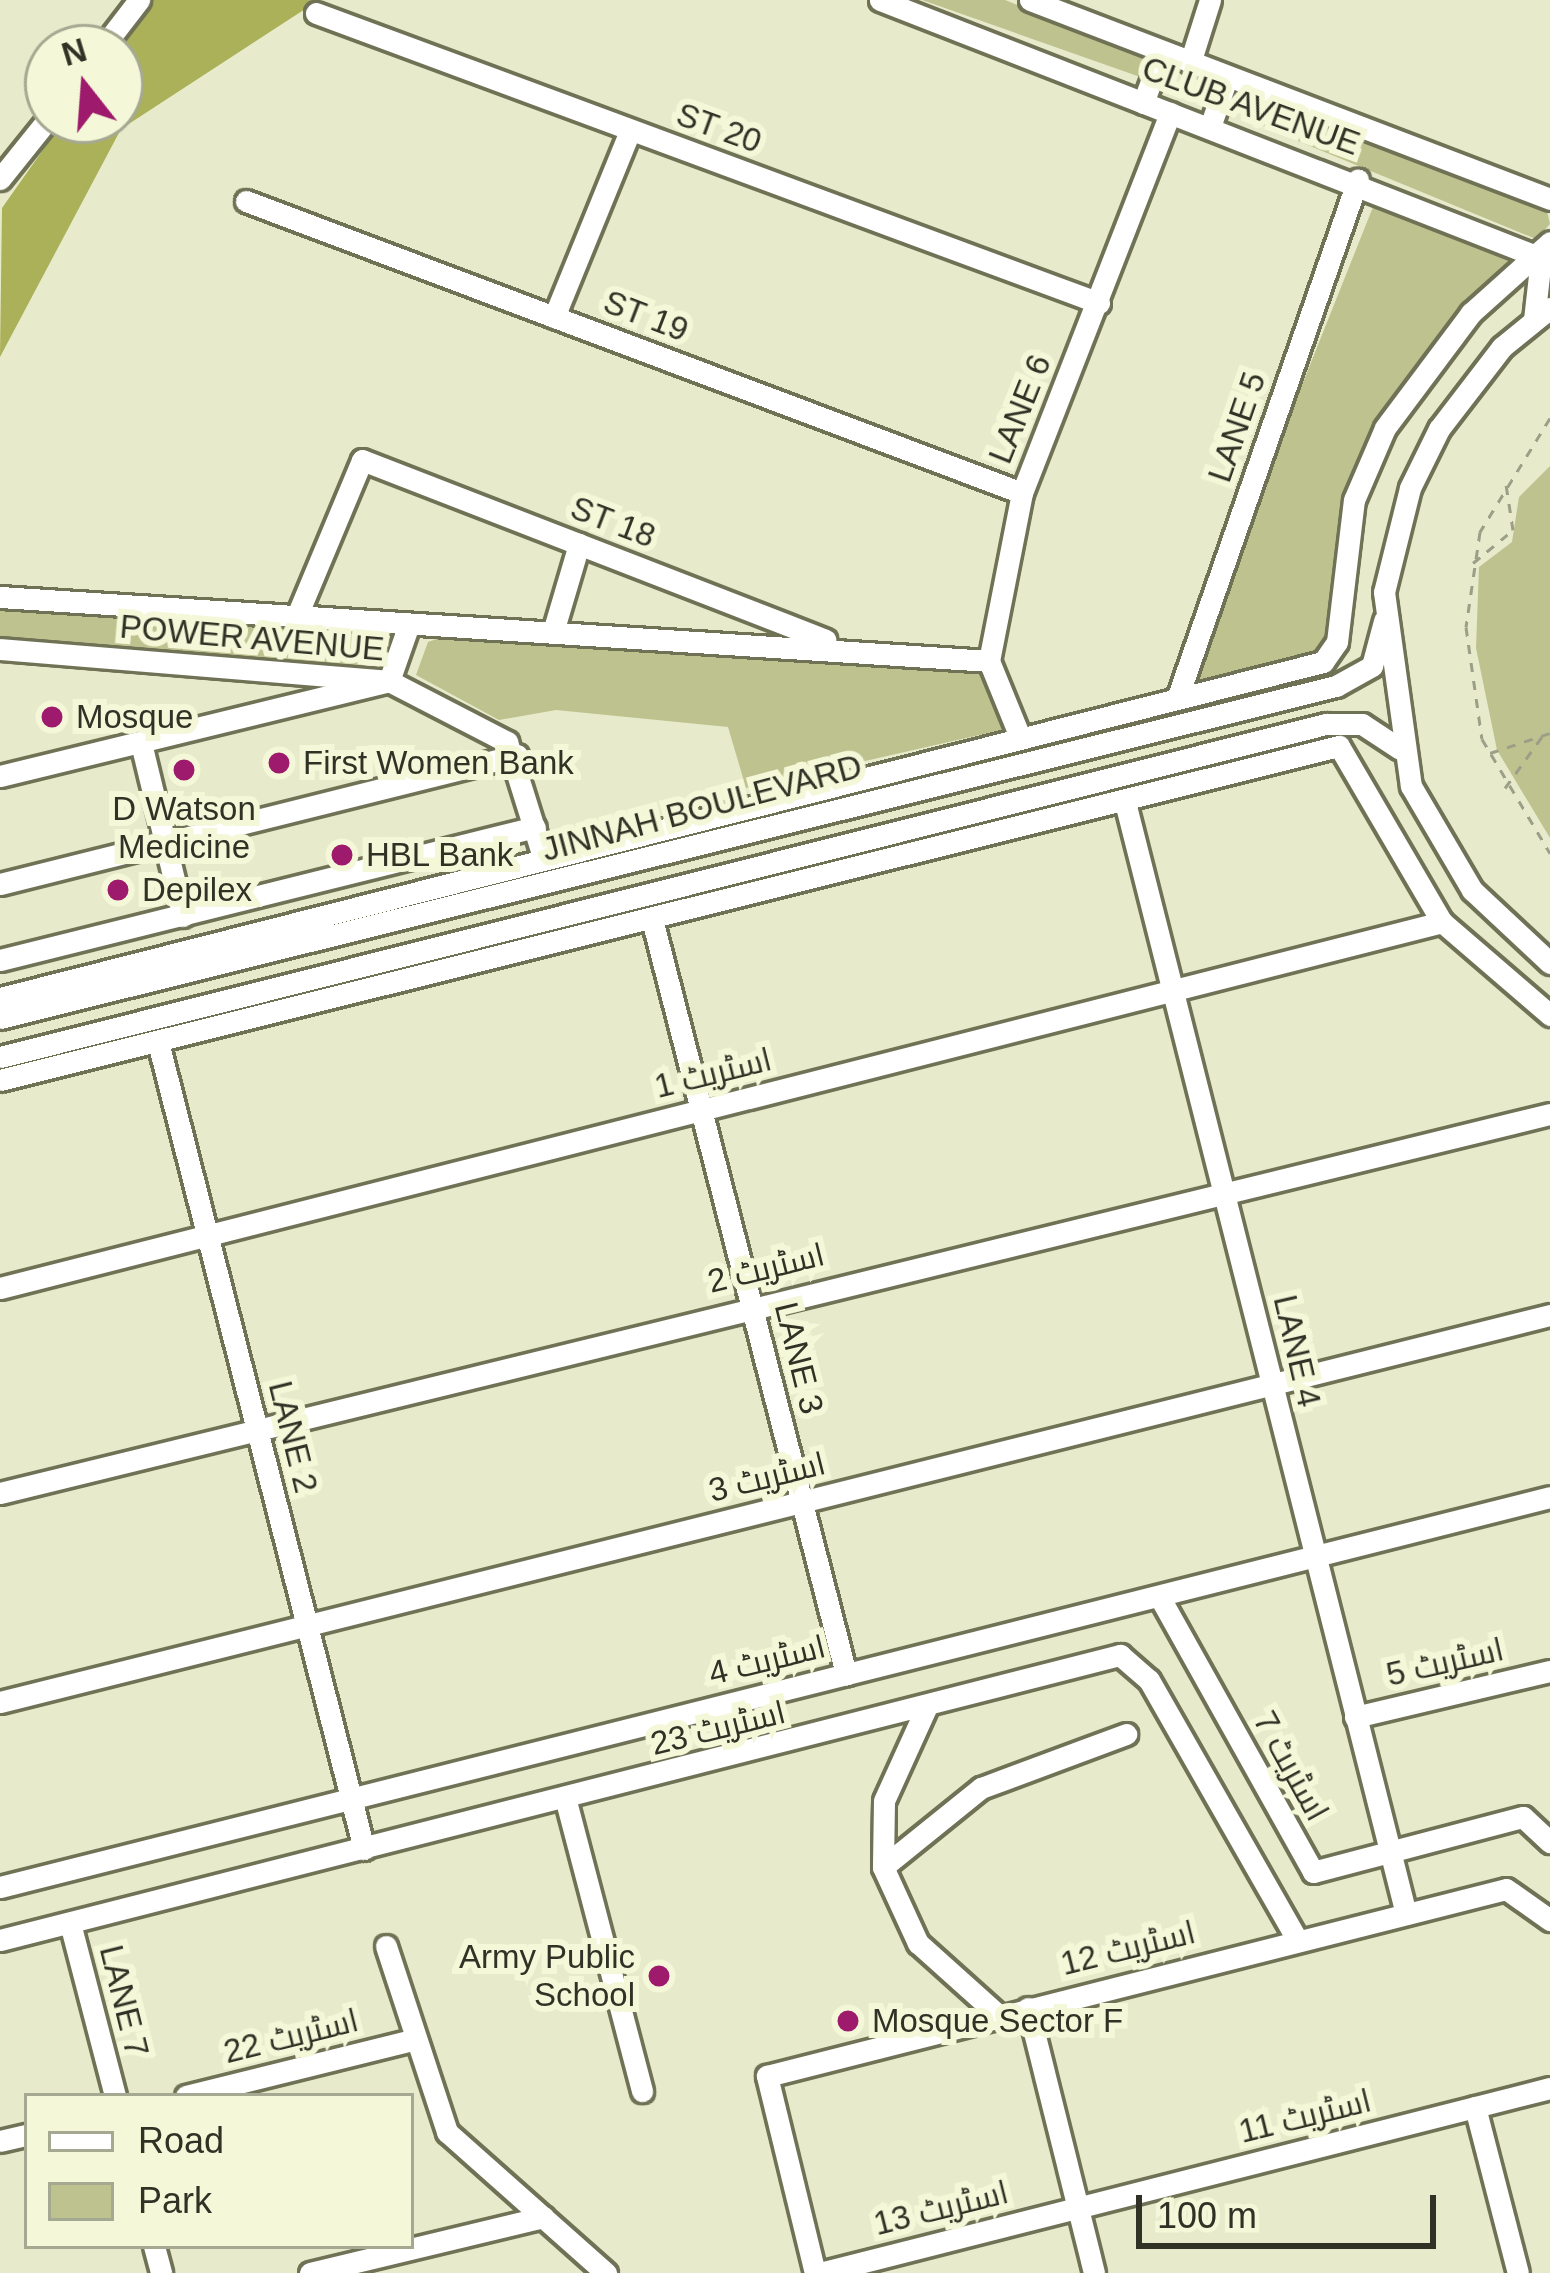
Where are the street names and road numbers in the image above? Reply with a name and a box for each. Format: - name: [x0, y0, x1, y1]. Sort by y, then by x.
- street label: CLUB AVENUE: [1136, 48, 1366, 164]
- street label: ST 20: [671, 94, 767, 162]
- street label: ST 19: [598, 282, 694, 350]
- street label: LANE 6: [980, 349, 1060, 469]
- street label: LANE 5: [1200, 367, 1274, 487]
- street label: ST 18: [565, 488, 661, 556]
- street label: POWER AVENUE: [117, 607, 387, 669]
- street label: JINNAH BOULEVARD: [538, 746, 866, 870]
- street label: اسٹریٹ 1: [650, 1039, 776, 1107]
- street label: اسٹریٹ 2: [703, 1234, 829, 1302]
- street label: LANE 4: [1265, 1291, 1329, 1411]
- street label: LANE 3: [766, 1298, 832, 1418]
- street label: LANE 2: [260, 1377, 326, 1497]
- street label: اسٹریٹ 3: [704, 1443, 830, 1511]
- street label: اسٹریٹ 4: [704, 1626, 830, 1694]
- street label: اسٹریٹ 5: [1383, 1629, 1507, 1695]
- street label: اسٹریٹ 23: [647, 1692, 789, 1764]
- street label: اسٹریٹ 7: [1245, 1704, 1337, 1828]
- street label: اسٹریٹ 12: [1057, 1912, 1199, 1984]
- street label: LANE 7: [91, 1941, 157, 2061]
- street label: اسٹریٹ 22: [220, 2000, 362, 2072]
- street label: اسٹریٹ 11: [1235, 2080, 1375, 2152]
- street label: اسٹریٹ 13: [870, 2172, 1012, 2244]

